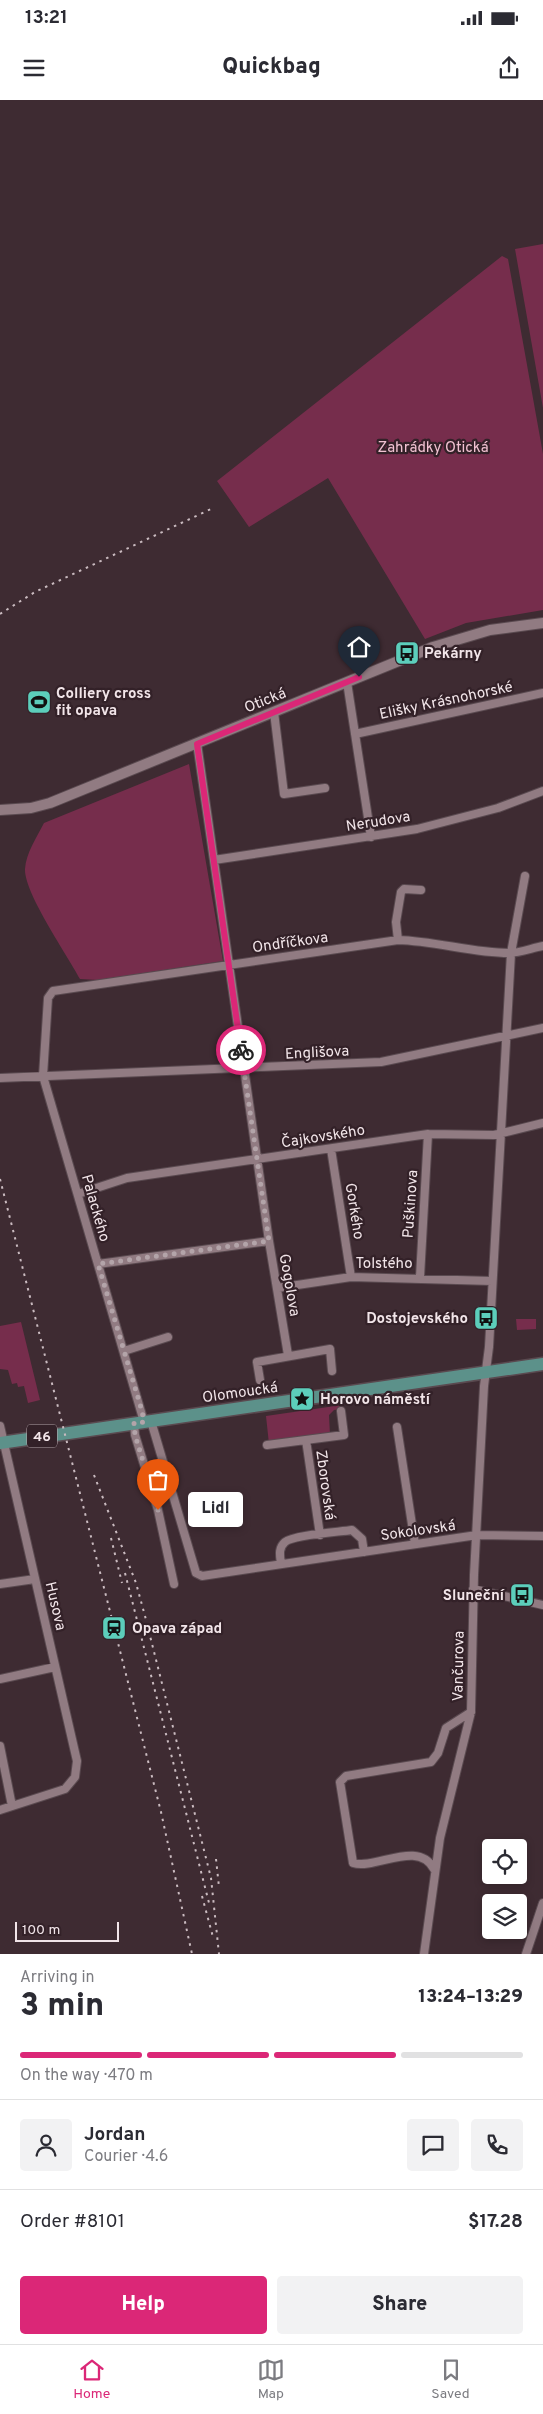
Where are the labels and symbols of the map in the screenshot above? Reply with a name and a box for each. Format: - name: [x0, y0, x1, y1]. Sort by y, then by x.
- park label: Zahrádky Otická: [377, 439, 489, 458]
- pin: [338, 626, 380, 677]
- bus stop icon: Pekárny: [394, 640, 420, 666]
- place label: Pekárny: [424, 645, 482, 664]
- street label: Elišky Krásnohorské: [378, 678, 515, 725]
- street label: Otická: [242, 684, 289, 718]
- place label: Colliery cross fit opava: [56, 685, 151, 721]
- sports icon: Colliery cross fit opava: [26, 689, 52, 715]
- street label: Nerudova: [345, 808, 412, 837]
- street label: Ondříčkova: [251, 929, 329, 958]
- courier: [216, 1025, 266, 1075]
- street label: Englišova: [285, 1042, 350, 1065]
- street label: Čajkovského: [280, 1119, 367, 1153]
- street label: Puškinova: [400, 1169, 423, 1239]
- street label: Palackého: [76, 1173, 113, 1244]
- street label: Gorkého: [340, 1182, 367, 1241]
- street label: Gogolova: [274, 1253, 303, 1318]
- street label: Tolstého: [355, 1255, 413, 1274]
- bus stop icon: Dostojevského: [473, 1305, 499, 1331]
- place label: Dostojevského: [366, 1310, 468, 1329]
- street label: Olomoucká: [201, 1379, 279, 1408]
- place icon: Horovo náměstí: [289, 1386, 315, 1412]
- place label: Horovo náměstí: [320, 1391, 432, 1410]
- road number: 46: [27, 1424, 57, 1448]
- street label: Zborovská: [310, 1449, 339, 1522]
- pin: [137, 1459, 179, 1510]
- callout: Lidl: [188, 1492, 243, 1528]
- street label: Sokolovská: [380, 1517, 457, 1546]
- street label: Husova: [40, 1580, 69, 1633]
- bus stop icon: Sluneční: [509, 1582, 535, 1608]
- place label: Sluneční: [443, 1587, 506, 1606]
- station icon: Opava západ: [101, 1615, 127, 1641]
- place label: Opava západ: [132, 1620, 222, 1639]
- street label: Vančurova: [449, 1631, 470, 1702]
- scale bar: [15, 1919, 119, 1942]

